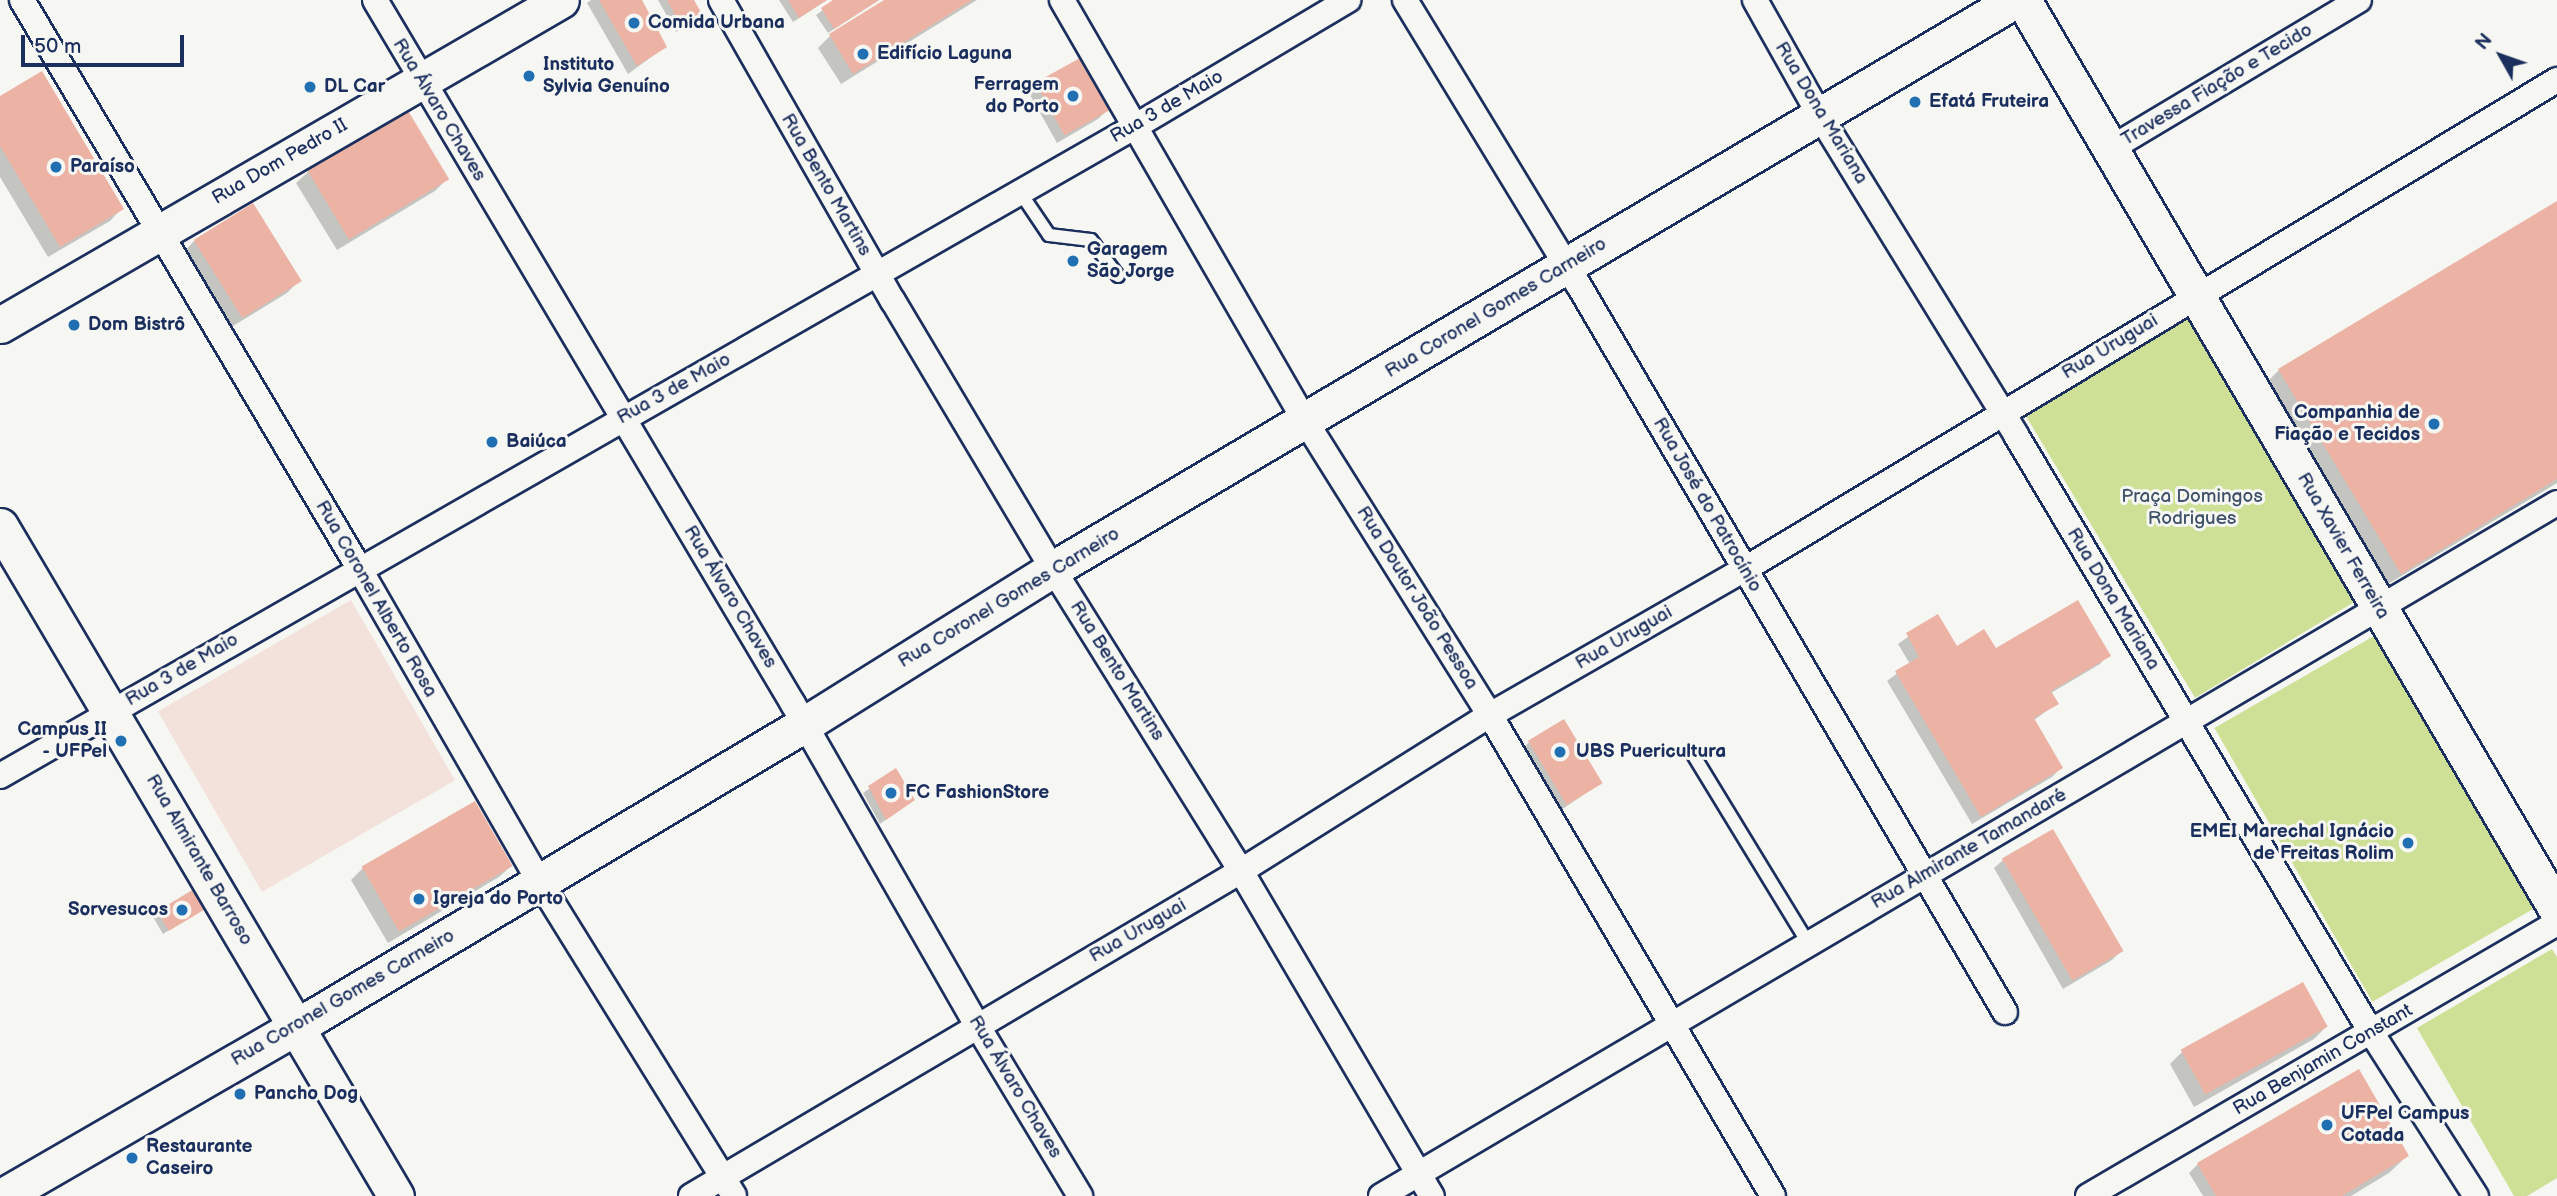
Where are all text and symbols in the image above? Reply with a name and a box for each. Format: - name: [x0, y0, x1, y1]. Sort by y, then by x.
- place label: Comida Urbana: [648, 12, 785, 34]
- marker: Comida Urbana: [626, 15, 642, 31]
- street label: Travessa Fiação e Tecido: [2117, 19, 2317, 151]
- scale bar: [24, 21, 187, 65]
- north arrow: [2466, 21, 2536, 91]
- text: N: [2471, 29, 2498, 55]
- text: 50 m: [34, 34, 81, 59]
- street label: Rua Álvaro Chaves: [387, 35, 491, 185]
- street label: Rua Dona Mariana: [1770, 38, 1872, 188]
- place label: Edifício Laguna: [877, 43, 1012, 65]
- marker: Edifício Laguna: [855, 46, 871, 62]
- place label: Instituto Sylvia Genuíno: [543, 54, 670, 98]
- street label: Rua 3 de Maio: [1107, 66, 1227, 148]
- marker: Instituto Sylvia Genuíno: [521, 68, 537, 84]
- place label: Ferragem do Porto: [974, 74, 1059, 118]
- place label: DL Car: [324, 76, 385, 98]
- marker: DL Car: [302, 79, 318, 95]
- marker: Ferragem do Porto: [1065, 88, 1081, 104]
- place label: Efatá Fruteira: [1929, 91, 2049, 113]
- marker: Efatá Fruteira: [1907, 94, 1923, 110]
- street label: Rua Bento Martins: [776, 110, 876, 260]
- street label: Rua Dom Pedro II: [208, 114, 352, 210]
- place label: Paraíso: [70, 156, 135, 178]
- marker: Paraíso: [48, 159, 64, 175]
- street label: Rua Coronel Gomes Carneiro: [1381, 233, 1611, 383]
- place label: Garagem São Jorge: [1087, 239, 1175, 283]
- marker: Garagem São Jorge: [1065, 253, 1081, 269]
- street label: Rua Uruguai: [2058, 309, 2162, 385]
- place label: Dom Bistrô: [88, 314, 185, 336]
- marker: Dom Bistrô: [66, 317, 82, 333]
- street label: Rua 3 de Maio: [613, 348, 735, 430]
- place label: Companhia de Fiação e Tecidos: [2274, 402, 2420, 446]
- street label: Rua José do Patrocínio: [1647, 413, 1767, 597]
- marker: Companhia de Fiação e Tecidos: [2426, 416, 2442, 432]
- place label: Baiúca: [506, 431, 567, 453]
- marker: Baiúca: [484, 434, 500, 450]
- street label: Rua Xavier Ferreira: [2292, 468, 2394, 624]
- park label: Praça Domingos Rodrigues: [2121, 486, 2263, 530]
- street label: Rua Coronel Alberto Rosa: [310, 497, 442, 701]
- street label: Rua Doutor João Pessoa: [1351, 502, 1483, 694]
- street label: Rua Álvaro Chaves: [678, 522, 782, 672]
- street label: Rua Coronel Gomes Carneiro: [894, 523, 1124, 673]
- street label: Rua Dona Mariana: [2062, 524, 2164, 674]
- street label: Rua Bento Martins: [1065, 597, 1169, 745]
- street label: Rua Uruguai: [1572, 601, 1676, 675]
- street label: Rua 3 de Maio: [122, 629, 242, 711]
- place label: Campus II - UFPel: [17, 719, 107, 763]
- marker: Campus II - UFPel: [113, 733, 129, 749]
- place label: UBS Puericultura: [1576, 741, 1726, 763]
- marker: UBS Puericultura: [1550, 742, 1570, 762]
- street label: Rua Almirante Barroso: [141, 770, 257, 950]
- place label: FC FashionStore: [905, 782, 1049, 804]
- street label: Rua Almirante Tamandaré: [1867, 784, 2071, 914]
- marker: FC FashionStore: [883, 785, 899, 801]
- place label: EMEI Marechal Ignácio de Freitas Rolim: [2190, 821, 2394, 865]
- marker: EMEI Marechal Ignácio de Freitas Rolim: [2400, 835, 2416, 851]
- place label: Igreja do Porto: [433, 888, 563, 910]
- marker: Igreja do Porto: [411, 891, 427, 907]
- street label: Rua Uruguai: [1086, 894, 1190, 968]
- place label: Sorvesucos: [68, 899, 168, 921]
- marker: Sorvesucos: [174, 902, 190, 918]
- street label: Rua Coronel Gomes Carneiro: [227, 925, 459, 1071]
- street label: Rua Benjamin Constant: [2229, 999, 2417, 1121]
- street label: Rua Álvaro Chaves: [963, 1012, 1067, 1162]
- place label: Pancho Dog: [254, 1083, 358, 1105]
- marker: Pancho Dog: [232, 1086, 248, 1102]
- place label: UFPel Campus Cotada: [2341, 1103, 2469, 1147]
- marker: UFPel Campus Cotada: [2319, 1117, 2335, 1133]
- place label: Restaurante Caseiro: [146, 1136, 253, 1180]
- marker: Restaurante Caseiro: [124, 1150, 140, 1166]

